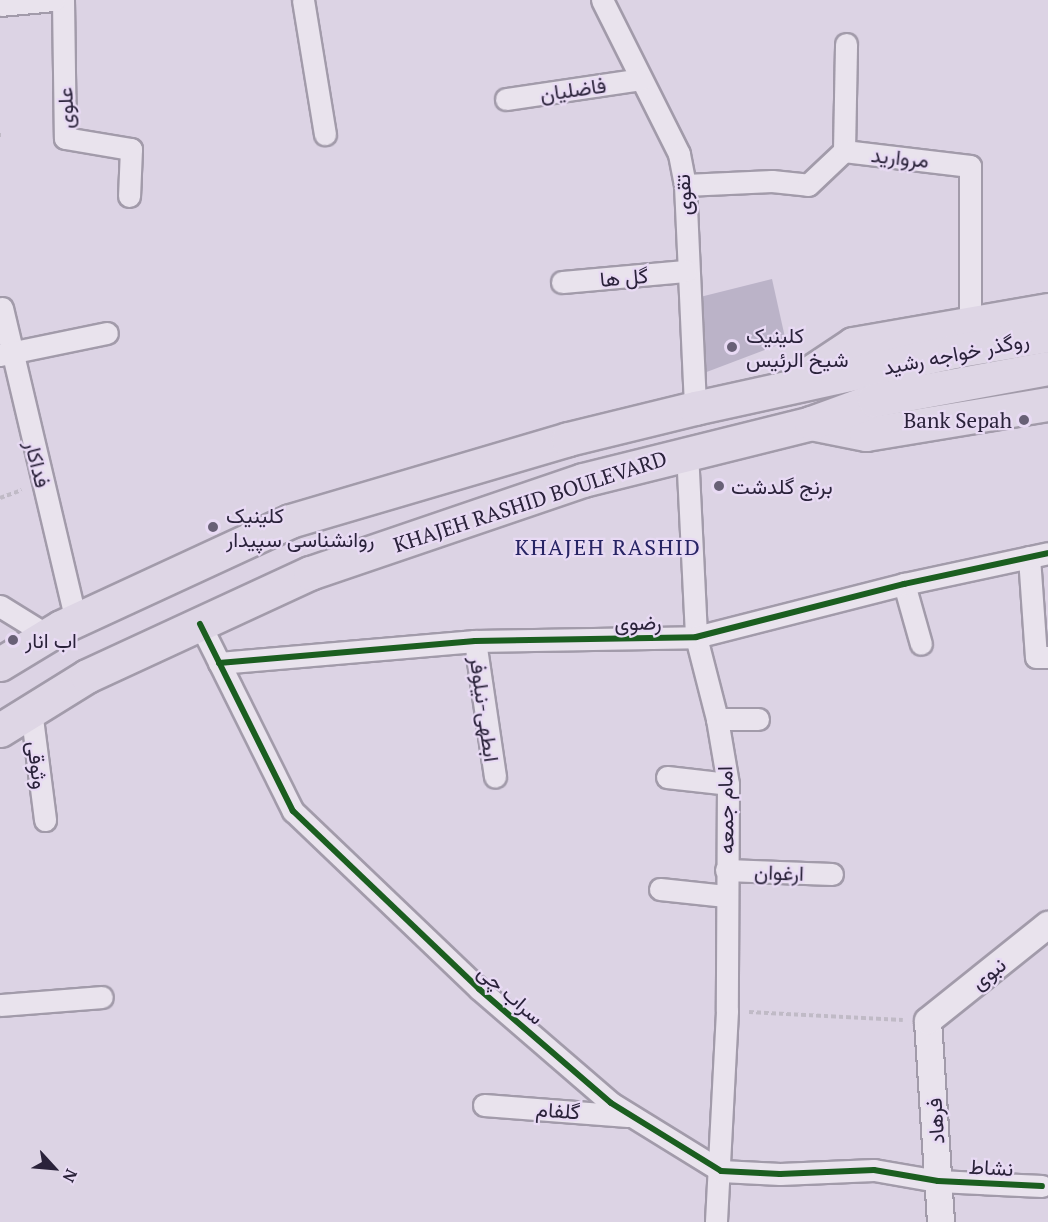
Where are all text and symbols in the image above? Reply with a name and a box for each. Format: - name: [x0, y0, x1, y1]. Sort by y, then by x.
- street label: فاضلیان: [538, 72, 608, 106]
- street label: علوی: [52, 87, 78, 129]
- street label: مروارید: [870, 141, 930, 173]
- street label: تقوی: [669, 173, 697, 217]
- street label: گل ها: [599, 262, 649, 292]
- place label: کلینیک شیخ الرئیس: [746, 322, 848, 372]
- street label: روگذر خواجه رشید: [881, 326, 1031, 380]
- marker: کلینیک شیخ الرئیس: [723, 338, 741, 356]
- place label: Bank Sepah: [903, 407, 1012, 433]
- marker: Bank Sepah: [1017, 413, 1031, 427]
- street label: فداکار: [20, 438, 56, 490]
- street label: KHAJEH RASHID BOULEVARD: [390, 445, 670, 557]
- place label: برنج گلدشت: [731, 473, 833, 499]
- marker: برنج گلدشت: [712, 479, 726, 493]
- place label: کلینیک روانشناسی سپیدار: [226, 502, 374, 552]
- marker: کلینیک روانشناسی سپیدار: [204, 518, 222, 536]
- district label: KHAJEH RASHID: [515, 534, 701, 560]
- street label: رضوی: [614, 609, 662, 635]
- place label: اب انار: [25, 627, 77, 653]
- marker: اب انار: [6, 633, 20, 647]
- street label: ابطهی-نیلوفر: [465, 655, 505, 763]
- street label: وثوقی: [23, 739, 53, 791]
- street label: امام جمعه: [712, 766, 738, 854]
- street label: ارغوان: [754, 859, 804, 885]
- street label: نبوی: [966, 951, 1010, 995]
- street label: سراب چی: [473, 958, 549, 1030]
- street label: گلفام: [535, 1096, 581, 1124]
- street label: فرهاد: [921, 1097, 949, 1145]
- north arrow: [24, 1138, 84, 1198]
- street label: نشاط: [968, 1153, 1014, 1181]
- text: N: [58, 1166, 83, 1186]

